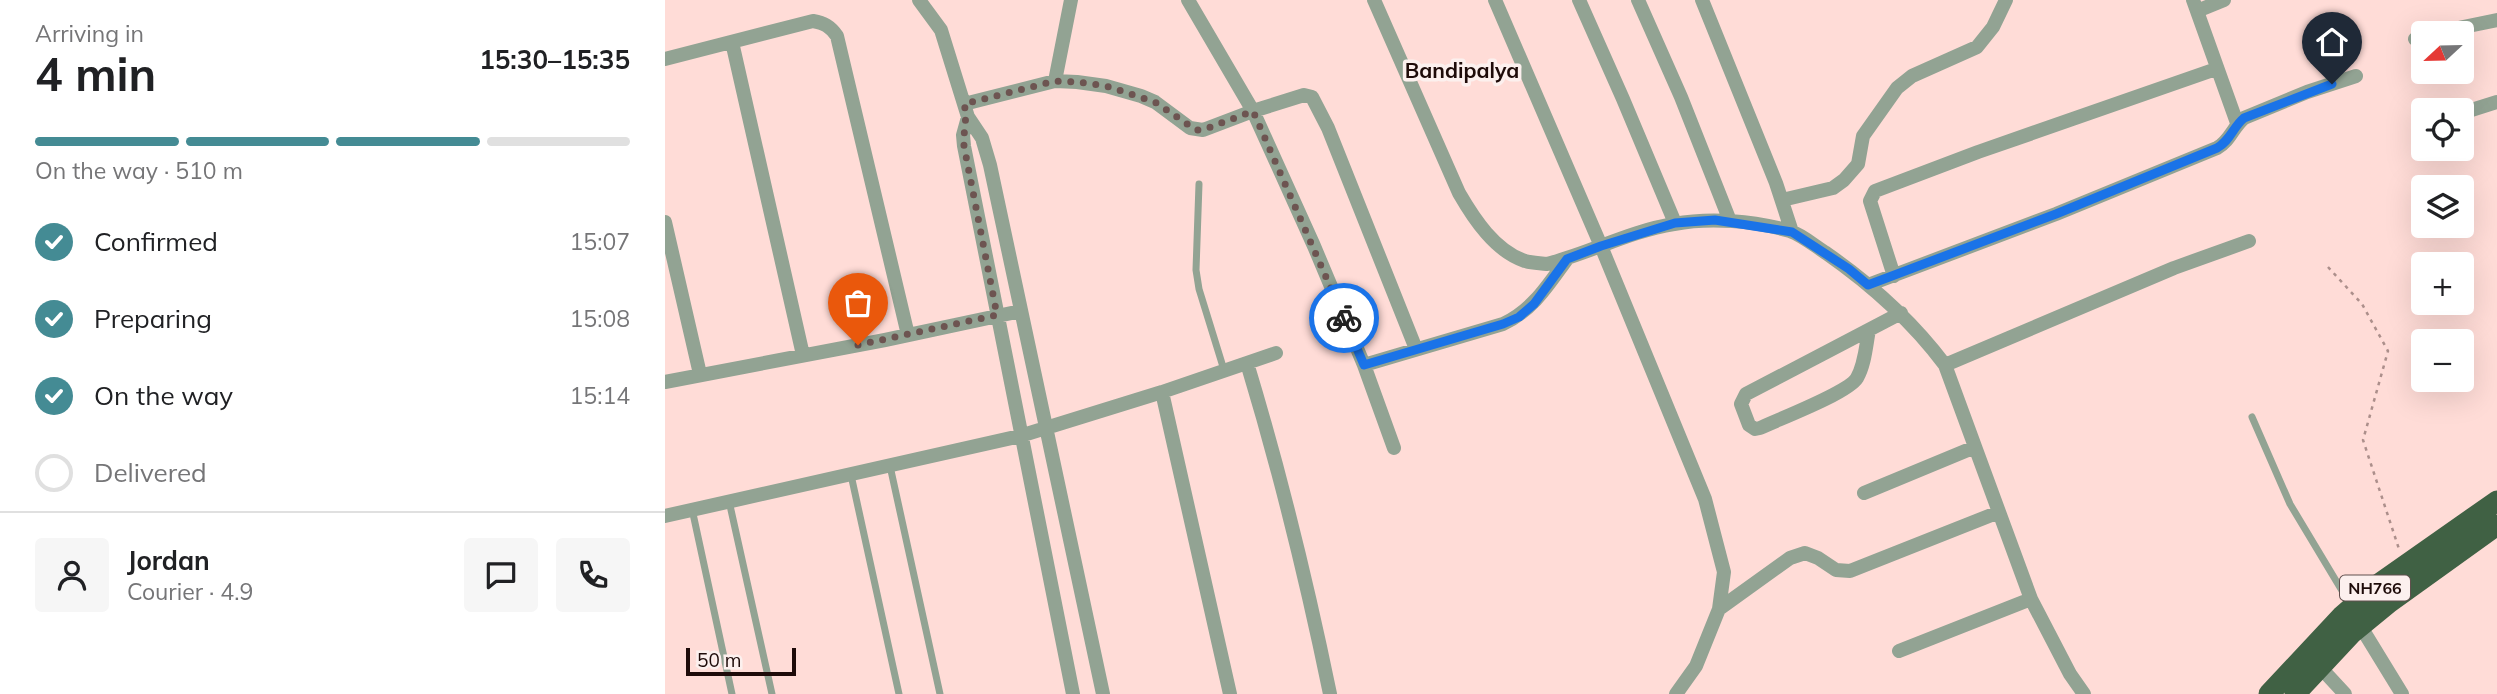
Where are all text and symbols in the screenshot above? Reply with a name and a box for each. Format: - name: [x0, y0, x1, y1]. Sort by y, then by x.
- pin: [2302, 12.0, 2362, 84]
- text: Arriving in: [35, 19, 144, 48]
- north arrow: [2411, 21, 2475, 84]
- map controls: [2411, 21, 2474, 392]
- icon: home: [2313, 23, 2351, 61]
- text: 15:30–15:35: [479, 43, 630, 76]
- text: 4 min: [35, 45, 156, 103]
- district label: Bandipalya: [1405, 57, 1519, 83]
- button: locate: [2411, 98, 2474, 161]
- text: On the way · 510 m: [35, 156, 243, 185]
- button: layers: [2411, 175, 2474, 238]
- icon: check: [35, 223, 73, 261]
- text: Confirmed: [94, 225, 218, 258]
- text: 15:07: [570, 227, 630, 256]
- button: +: [2411, 252, 2474, 315]
- pin: [828, 273, 888, 345]
- courier: [1309, 283, 1379, 353]
- icon: bag: [839, 284, 877, 322]
- icon: bike: [1325, 299, 1363, 337]
- icon: check: [35, 300, 73, 338]
- text: Preparing: [94, 302, 212, 335]
- text: 15:08: [570, 304, 630, 333]
- button: −: [2411, 329, 2474, 392]
- icon: check: [35, 377, 73, 415]
- text: On the way: [94, 379, 233, 412]
- text: 15:14: [570, 381, 630, 410]
- text: Delivered: [94, 456, 207, 489]
- button: person: [35, 538, 109, 612]
- button: chat: [464, 538, 538, 612]
- button: phone: [556, 538, 630, 612]
- text: Jordan: [127, 544, 210, 577]
- road number: NH766: [2340, 576, 2410, 600]
- text: Courier · 4.9: [127, 577, 253, 606]
- scale bar: [686, 645, 796, 677]
- text: 50 m: [697, 648, 741, 672]

